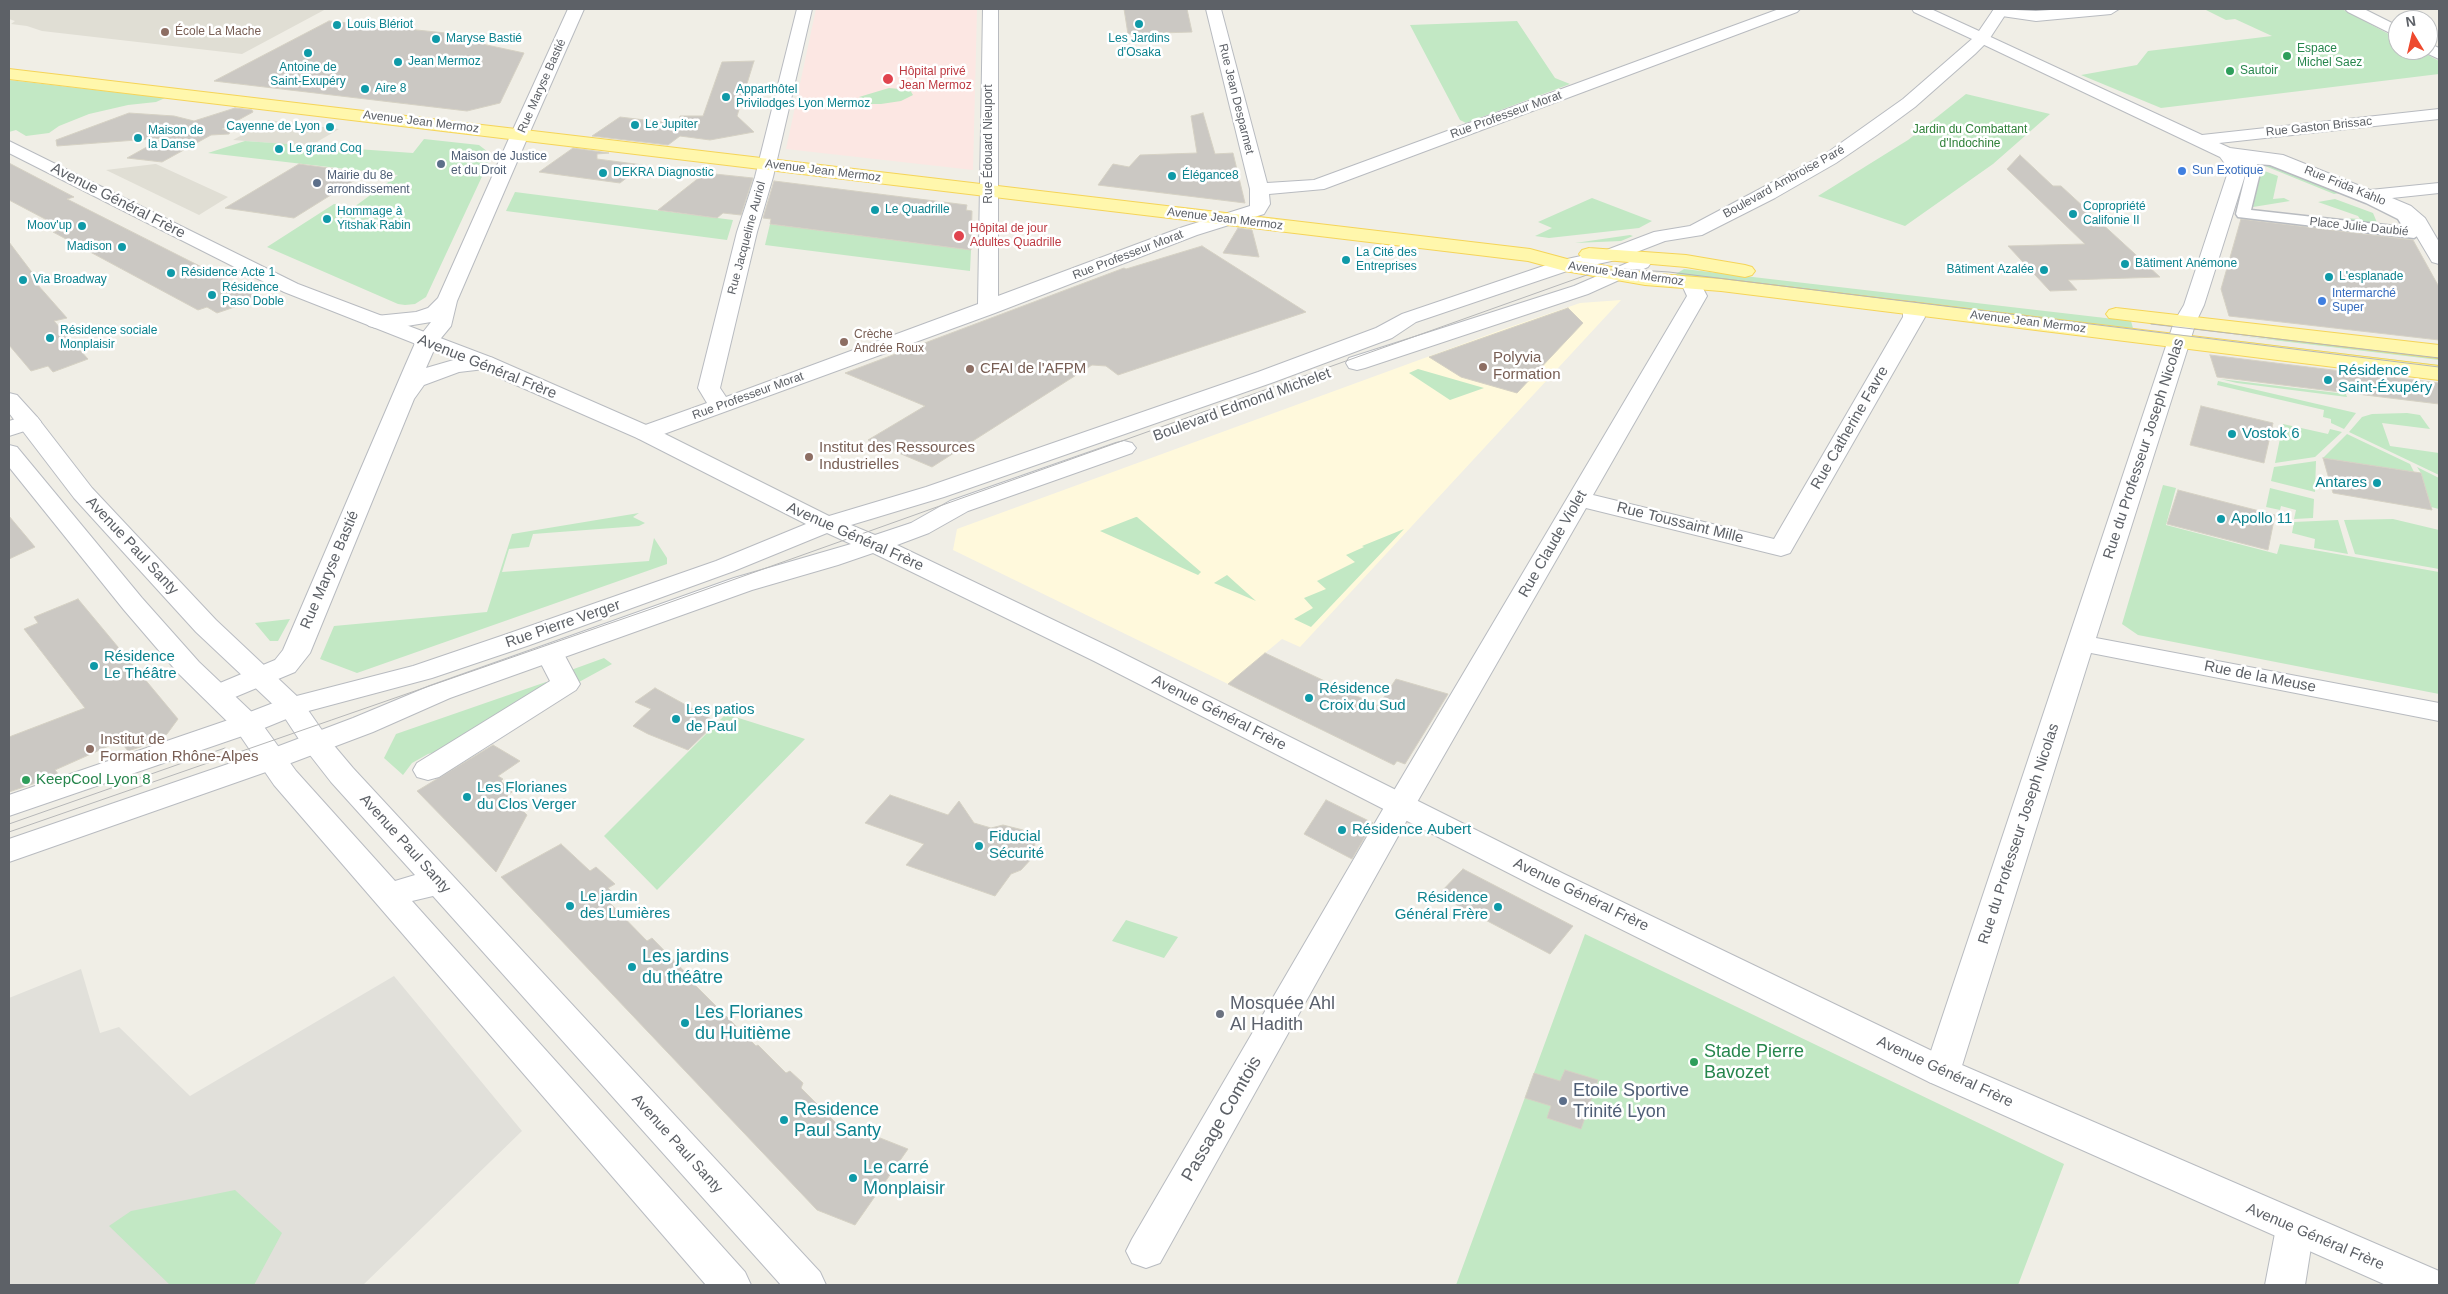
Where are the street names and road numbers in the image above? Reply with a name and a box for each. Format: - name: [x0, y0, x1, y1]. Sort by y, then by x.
- street label: Rue Maryse Bastié: [515, 37, 569, 135]
- street label: Rue Jean Desparmet: [1215, 42, 1257, 156]
- street label: Rue Édouard Nieuport: [982, 84, 996, 204]
- street label: Rue Professeur Morat: [1448, 88, 1564, 142]
- street label: Avenue Jean Mermoz: [362, 108, 480, 136]
- street label: Rue Gaston Brissac: [2265, 114, 2373, 140]
- street label: Boulevard Ambroise Paré: [1721, 143, 1847, 221]
- street label: Avenue Jean Mermoz: [764, 157, 882, 185]
- street label: Avenue Général Frère: [48, 159, 188, 243]
- street label: Rue Frida Kahlo: [2302, 163, 2388, 209]
- street label: Rue Jacqueline Auriol: [725, 180, 769, 296]
- street label: Avenue Jean Mermoz: [1166, 205, 1284, 233]
- street label: Place Julie Daubié: [2309, 215, 2409, 239]
- street label: Rue Professeur Morat: [1071, 227, 1185, 283]
- street label: Avenue Jean Mermoz: [1567, 259, 1685, 289]
- street label: Avenue Jean Mermoz: [1969, 308, 2087, 336]
- street label: Avenue Général Frère: [415, 331, 559, 403]
- street label: Rue du Professeur Joseph Nicolas: [2100, 336, 2188, 562]
- street label: Rue Catherine Favre: [1807, 363, 1893, 493]
- street label: Boulevard Edmond Michelet: [1151, 364, 1333, 446]
- street label: Rue Professeur Morat: [690, 369, 806, 423]
- street label: Rue Claude Violet: [1515, 487, 1591, 601]
- street label: Avenue Paul Santy: [82, 493, 182, 599]
- street label: Avenue Général Frère: [784, 499, 926, 575]
- street label: Rue Toussaint Mille: [1615, 499, 1745, 547]
- street label: Rue Maryse Bastié: [297, 508, 363, 632]
- street label: Rue Pierre Verger: [503, 596, 623, 652]
- street label: Rue de la Meuse: [2203, 657, 2317, 697]
- street label: Avenue Général Frère: [1149, 671, 1289, 755]
- street label: Rue du Professeur Joseph Nicolas: [1975, 721, 2063, 947]
- street label: Avenue Paul Santy: [356, 791, 454, 897]
- street label: Avenue Général Frère: [1510, 854, 1652, 936]
- street label: Avenue Général Frère: [1874, 1033, 2016, 1111]
- street label: Passage Comtois: [1177, 1053, 1267, 1185]
- street label: Avenue Paul Santy: [628, 1091, 726, 1197]
- street label: Avenue Général Frère: [2243, 1200, 2387, 1274]

